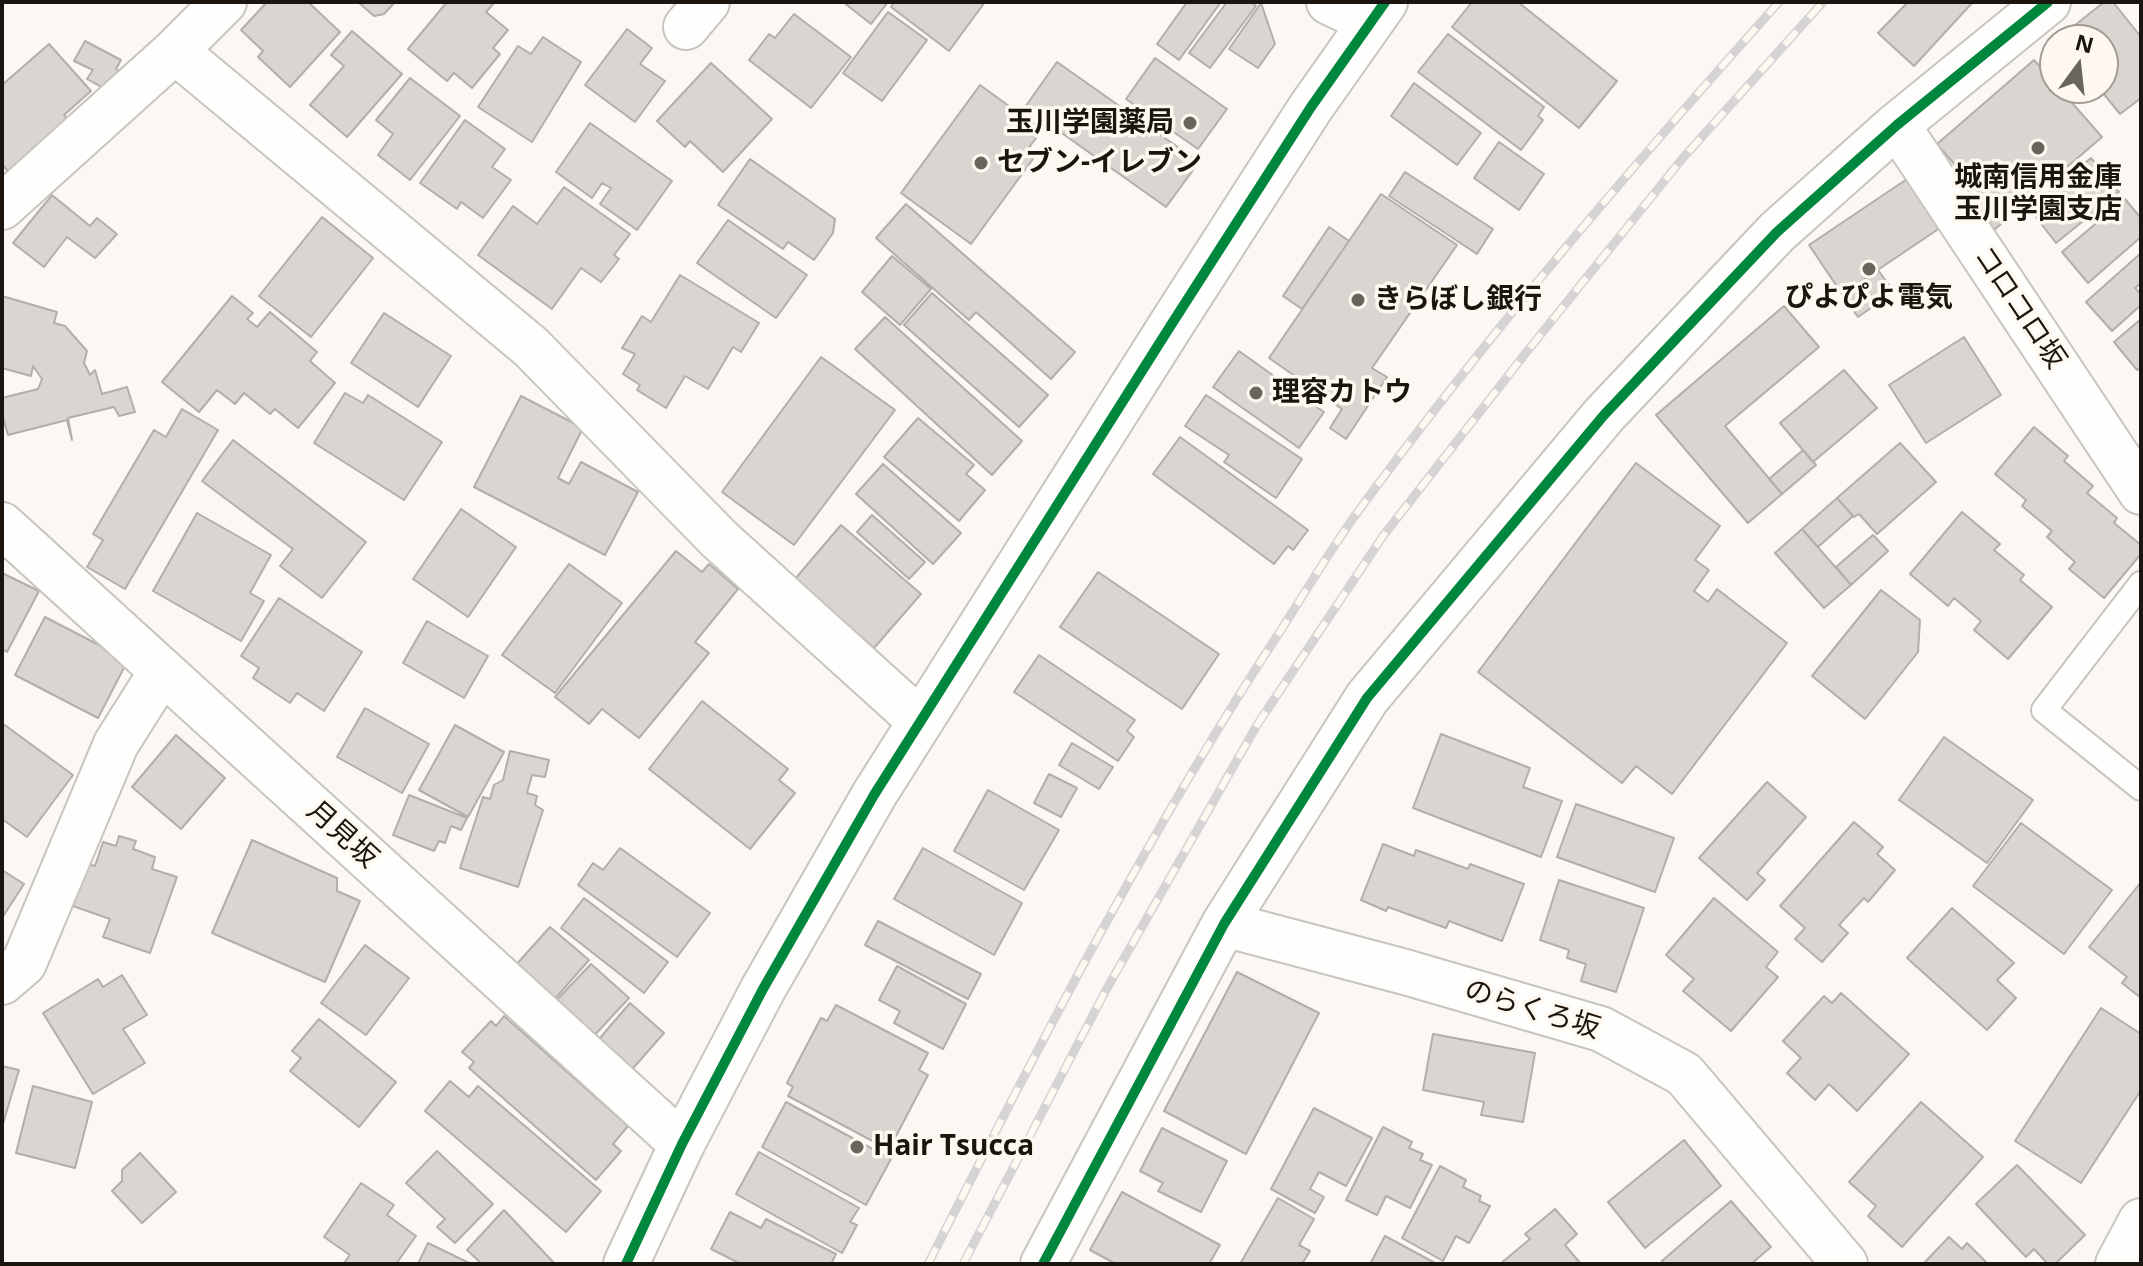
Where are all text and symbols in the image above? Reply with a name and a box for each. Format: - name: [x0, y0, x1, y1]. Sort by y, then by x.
- north arrow: [2039, 24, 2119, 104]
- text: N: [2072, 26, 2097, 60]
- place label: 玉川学園薬局: [1006, 106, 1174, 140]
- marker: 玉川学園薬局: [1181, 114, 1199, 132]
- marker: 城南信用金庫 玉川学園支店: [2029, 139, 2047, 157]
- place label: セブン-イレブン: [997, 146, 1202, 180]
- marker: セブン-イレブン: [972, 154, 990, 172]
- place label: 城南信用金庫 玉川学園支店: [1954, 161, 2122, 227]
- street label: コロコロ坂: [1966, 241, 2072, 375]
- marker: ぴよぴよ電気: [1860, 260, 1878, 278]
- place label: ぴよぴよ電気: [1785, 281, 1953, 315]
- place label: きらぼし銀行: [1374, 283, 1542, 317]
- marker: きらぼし銀行: [1349, 291, 1367, 309]
- place label: 理容カトウ: [1272, 376, 1412, 410]
- marker: 理容カトウ: [1247, 384, 1265, 402]
- street label: 月見坂: [300, 794, 384, 876]
- street label: のらくろ坂: [1460, 973, 1604, 1047]
- place label: Hair Tsucca: [873, 1130, 1034, 1164]
- marker: Hair Tsucca: [848, 1138, 866, 1156]

